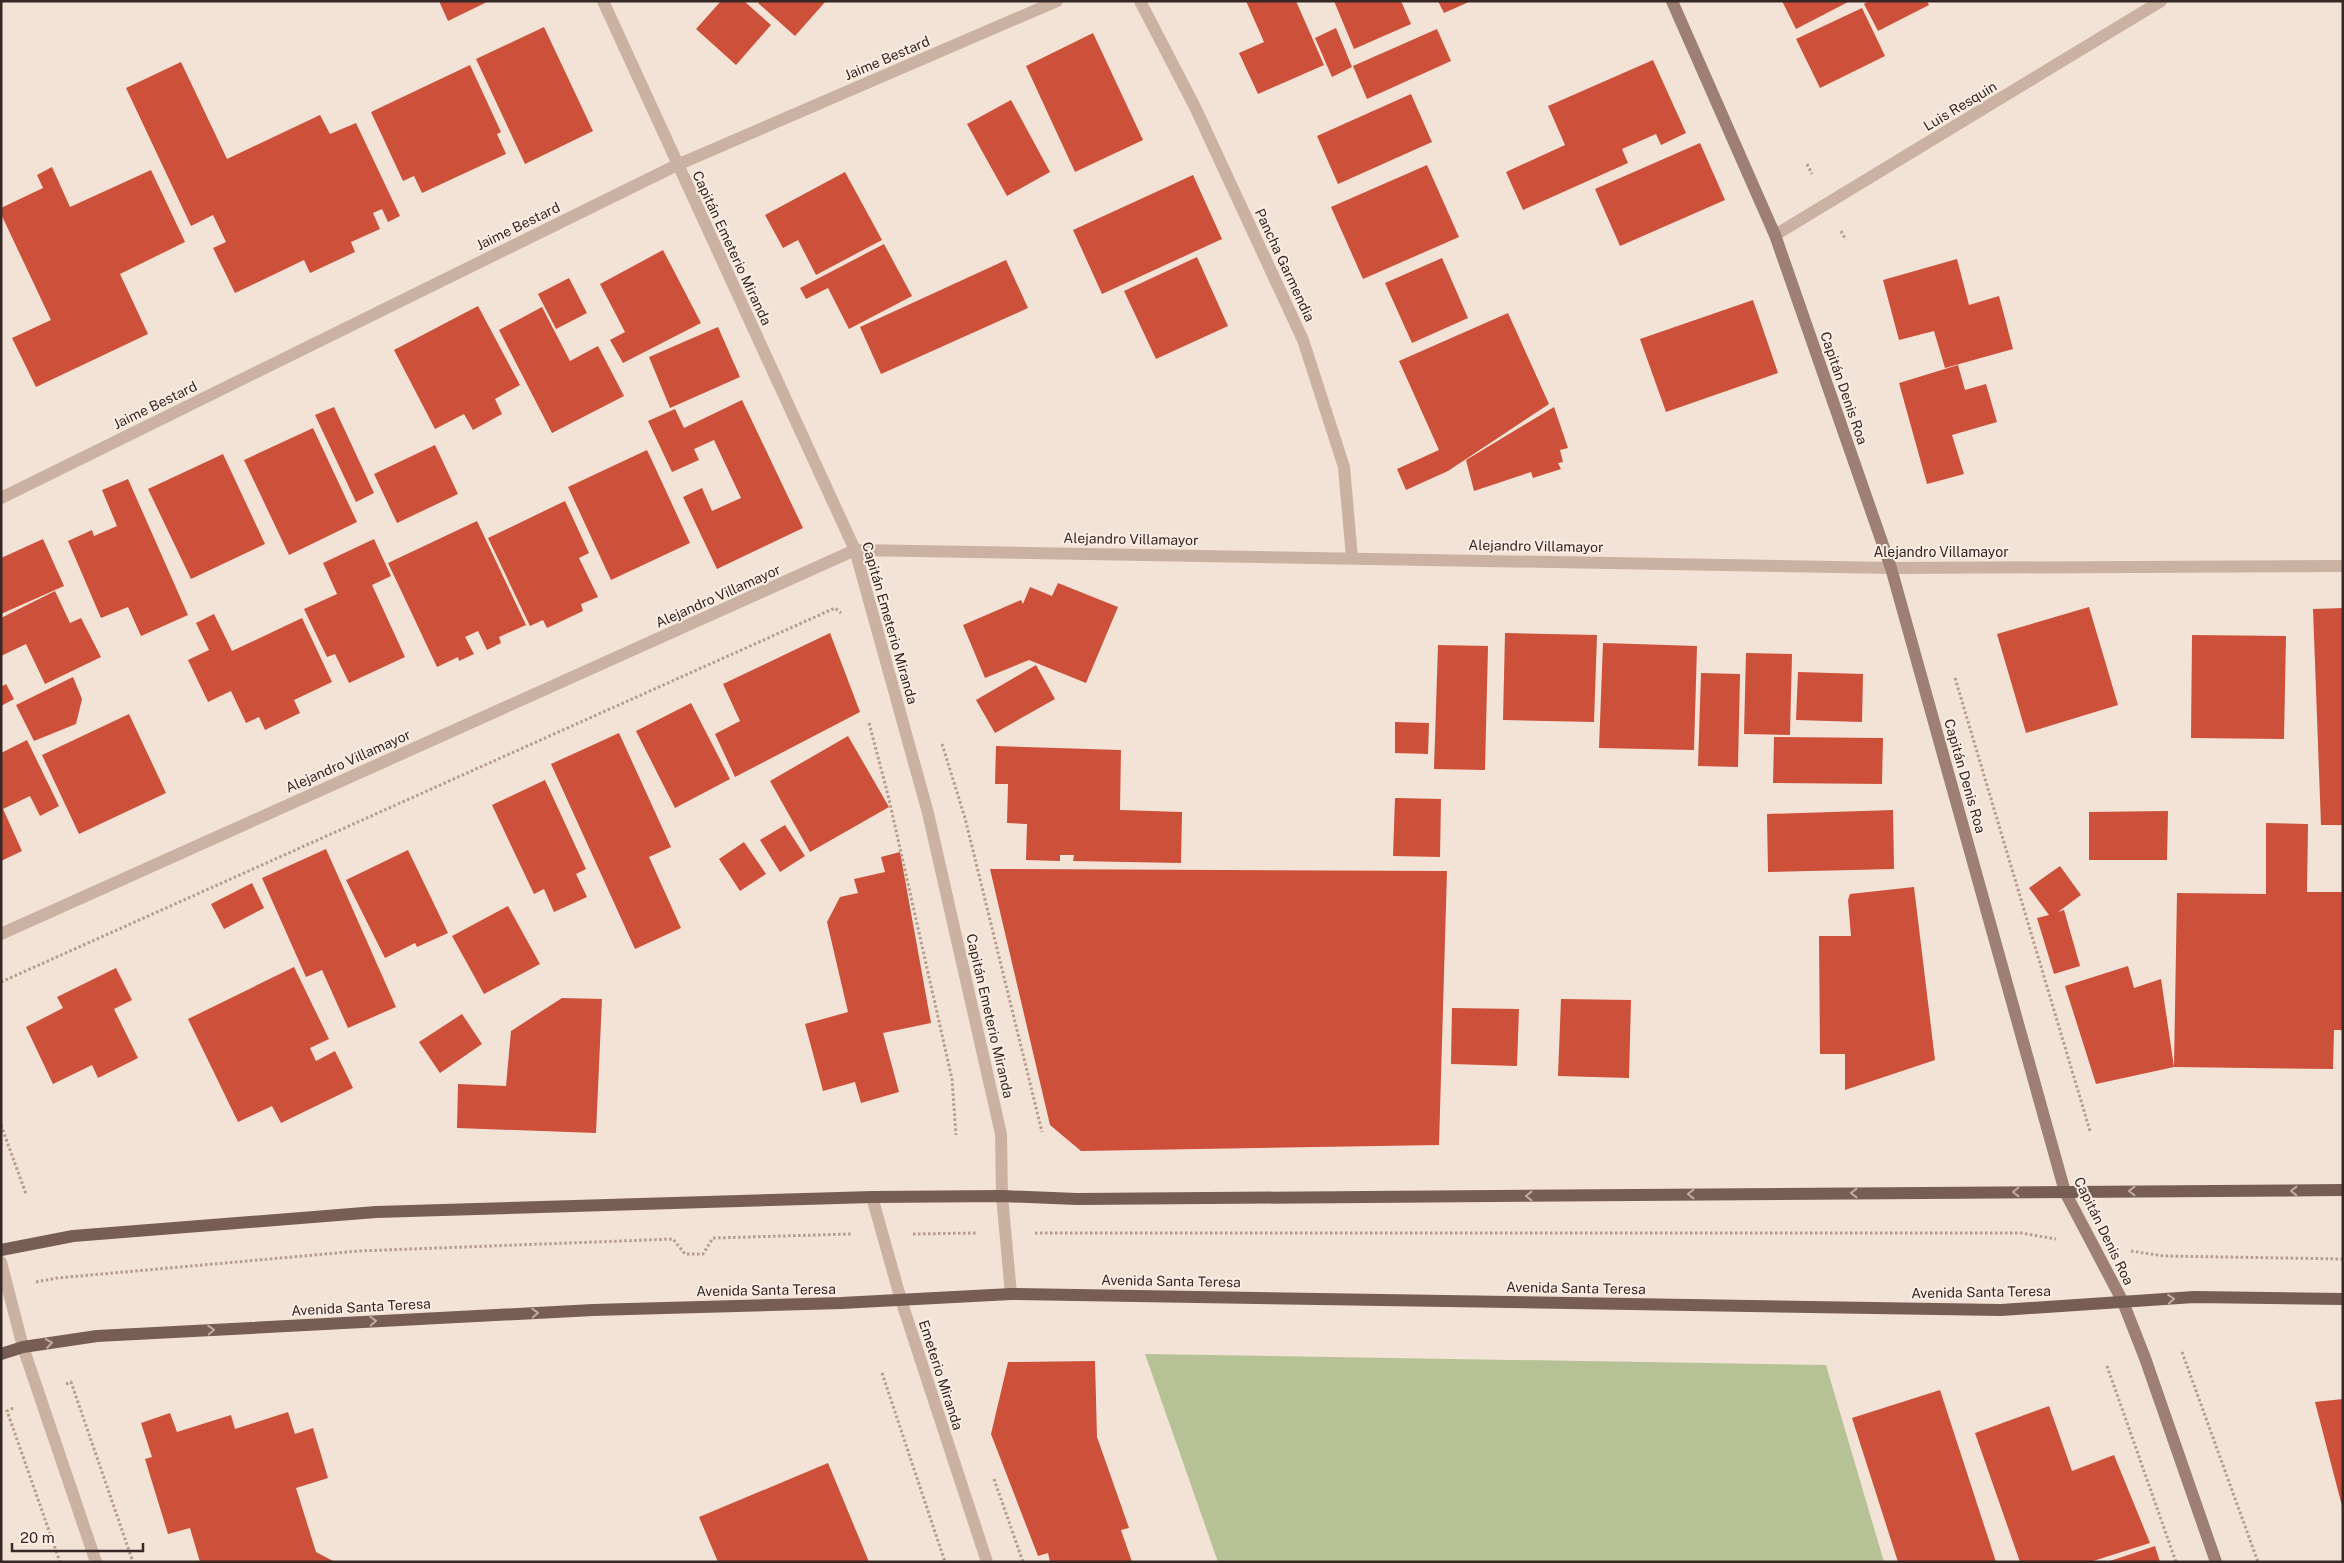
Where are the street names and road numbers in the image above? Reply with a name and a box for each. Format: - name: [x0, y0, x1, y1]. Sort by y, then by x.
- street label: Jaime Bestard: [842, 33, 932, 83]
- street label: Luis Resquin: [1920, 78, 2000, 134]
- street label: Capitán Emeterio Miranda: [689, 168, 775, 328]
- street label: Jaime Bestard: [474, 199, 562, 253]
- street label: Pancha Garmendia: [1252, 206, 1318, 324]
- street label: Capitán Denis Roa: [1817, 330, 1871, 446]
- street label: Jaime Bestard: [111, 378, 199, 432]
- street label: Alejandro Villamayor: [1063, 530, 1199, 548]
- street label: Alejandro Villamayor: [1468, 537, 1604, 555]
- street label: Capitán Emeterio Miranda: [859, 540, 921, 706]
- street label: Alejandro Villamayor: [1873, 544, 2009, 560]
- street label: Alejandro Villamayor: [653, 561, 783, 631]
- street label: Capitán Denis Roa: [1941, 717, 1989, 835]
- street label: Alejandro Villamayor: [283, 726, 413, 796]
- street label: Capitán Emeterio Miranda: [963, 932, 1017, 1100]
- street label: Capitán Denis Roa: [2071, 1174, 2137, 1288]
- street label: Avenida Santa Teresa: [1101, 1272, 1241, 1290]
- street label: Avenida Santa Teresa: [1506, 1279, 1646, 1297]
- street label: Avenida Santa Teresa: [696, 1281, 836, 1299]
- street label: Avenida Santa Teresa: [1911, 1283, 2051, 1301]
- street label: Avenida Santa Teresa: [291, 1295, 431, 1319]
- street label: Emeterio Miranda: [916, 1318, 966, 1432]

